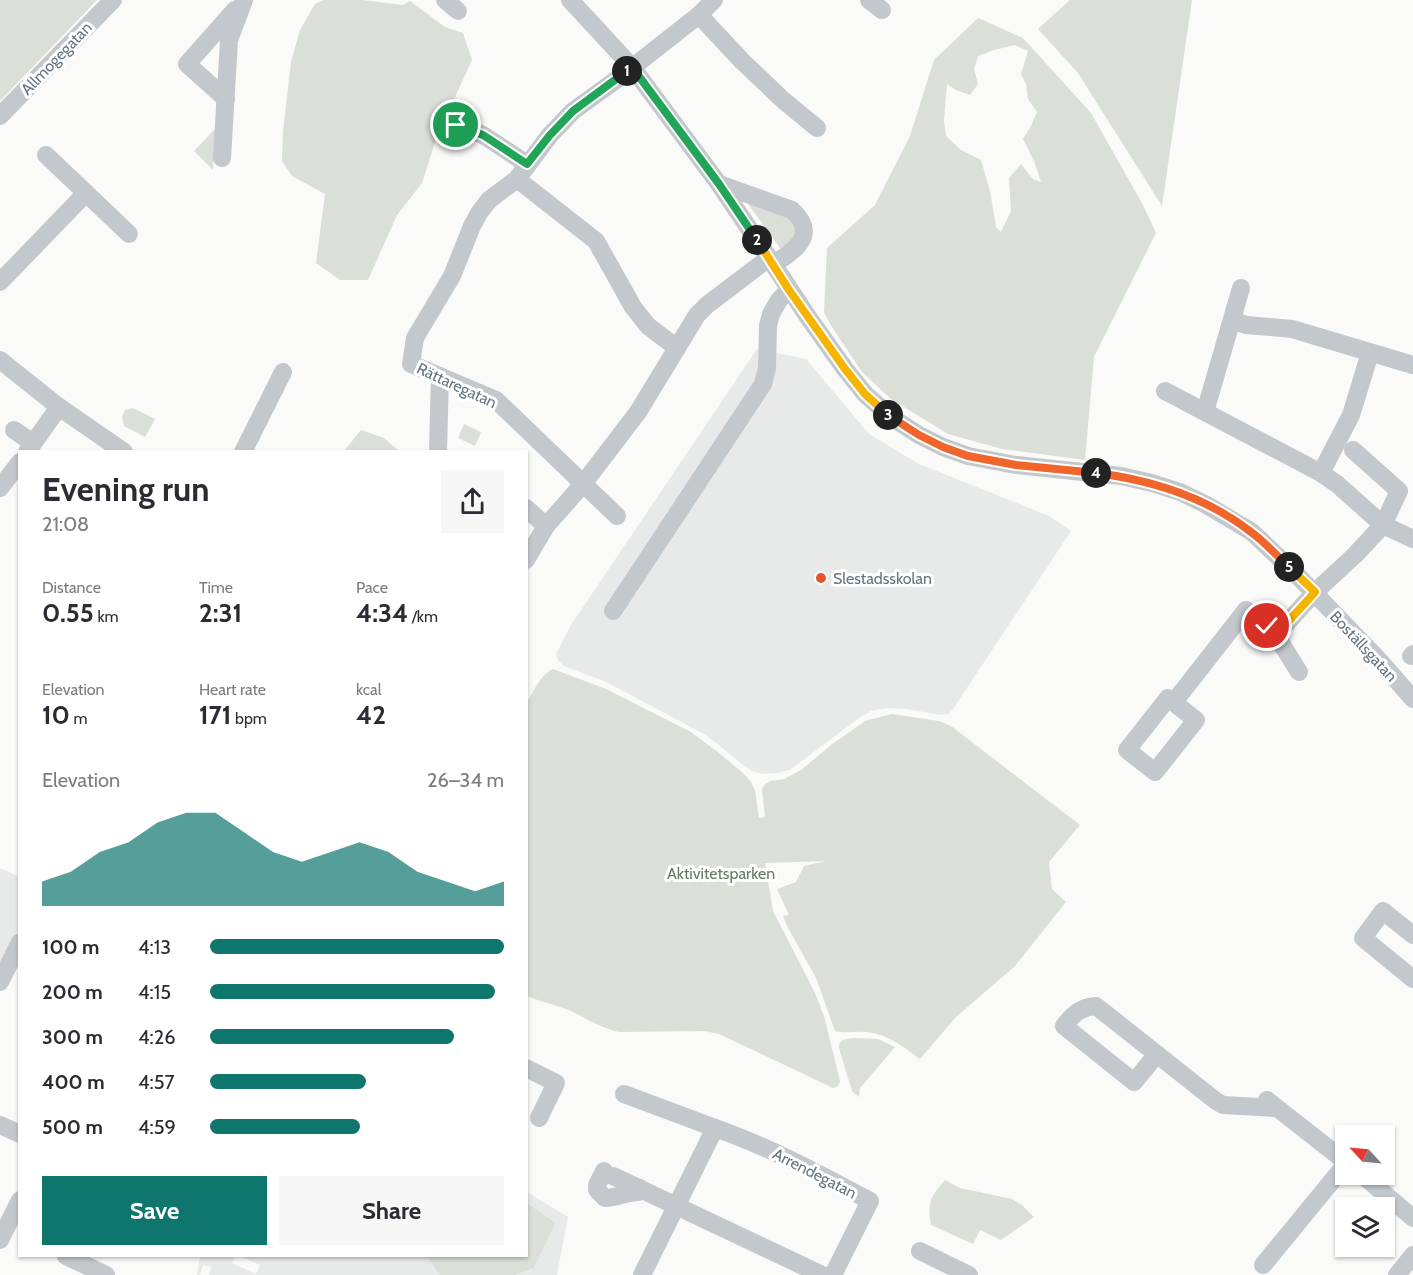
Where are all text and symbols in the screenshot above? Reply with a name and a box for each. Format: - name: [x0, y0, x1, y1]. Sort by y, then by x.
- street label: Allmogegatan: [17, 18, 96, 99]
- pin: 1: [612, 56, 642, 86]
- text: 1: [624, 61, 630, 80]
- pin: [430, 99, 481, 150]
- icon: arrive: [439, 108, 472, 141]
- pin: 2: [742, 225, 772, 255]
- text: 2: [753, 230, 761, 249]
- street label: Rättaregatan: [414, 359, 500, 412]
- pin: 3: [873, 400, 903, 430]
- text: 3: [884, 405, 892, 424]
- pin: 4: [1081, 458, 1111, 488]
- text: 4: [1091, 463, 1101, 482]
- text: Evening run: [42, 469, 209, 509]
- button: share: [441, 470, 504, 533]
- text: 21:08: [42, 512, 89, 536]
- pin: 5: [1274, 552, 1304, 582]
- text: 5: [1285, 557, 1293, 576]
- place label: Slestadsskolan: [833, 569, 932, 588]
- marker: Slestadsskolan: [814, 571, 828, 585]
- text: Distance: [42, 578, 101, 597]
- text: Time: [199, 578, 233, 597]
- text: Pace: [356, 578, 388, 597]
- text: 0.55: [42, 597, 94, 629]
- text: 2:31: [199, 597, 242, 629]
- text: 4:34: [356, 597, 408, 629]
- pin: [1241, 600, 1292, 651]
- text: km: [94, 607, 119, 626]
- text: /km: [408, 607, 438, 626]
- street label: Boställsgatan: [1326, 607, 1401, 686]
- icon: check: [1250, 609, 1283, 642]
- text: Elevation: [42, 680, 105, 699]
- text: Heart rate: [199, 680, 266, 699]
- text: kcal: [356, 680, 382, 699]
- text: 10: [42, 699, 70, 731]
- text: 171: [199, 699, 231, 731]
- text: 42: [356, 699, 386, 731]
- text: m: [70, 709, 88, 728]
- text: bpm: [231, 709, 267, 728]
- text: Elevation: [42, 768, 120, 792]
- text: 26–34 m: [427, 768, 504, 792]
- park label: Aktivitetsparken: [667, 864, 775, 883]
- text: 100 m: [42, 935, 100, 959]
- text: 4:13: [138, 935, 171, 959]
- text: 200 m: [42, 980, 103, 1004]
- text: 4:15: [138, 980, 171, 1004]
- text: 300 m: [42, 1025, 103, 1049]
- text: 4:26: [138, 1025, 176, 1049]
- text: 400 m: [42, 1070, 105, 1094]
- text: 4:57: [138, 1070, 175, 1094]
- text: 500 m: [42, 1115, 103, 1139]
- text: 4:59: [138, 1115, 176, 1139]
- north arrow: [1335, 1125, 1395, 1185]
- map controls: [1335, 1125, 1395, 1257]
- street label: Arrendegatan: [770, 1144, 860, 1203]
- button: Save: [42, 1176, 267, 1245]
- button: Share: [279, 1176, 504, 1245]
- button: layers: [1335, 1197, 1395, 1257]

